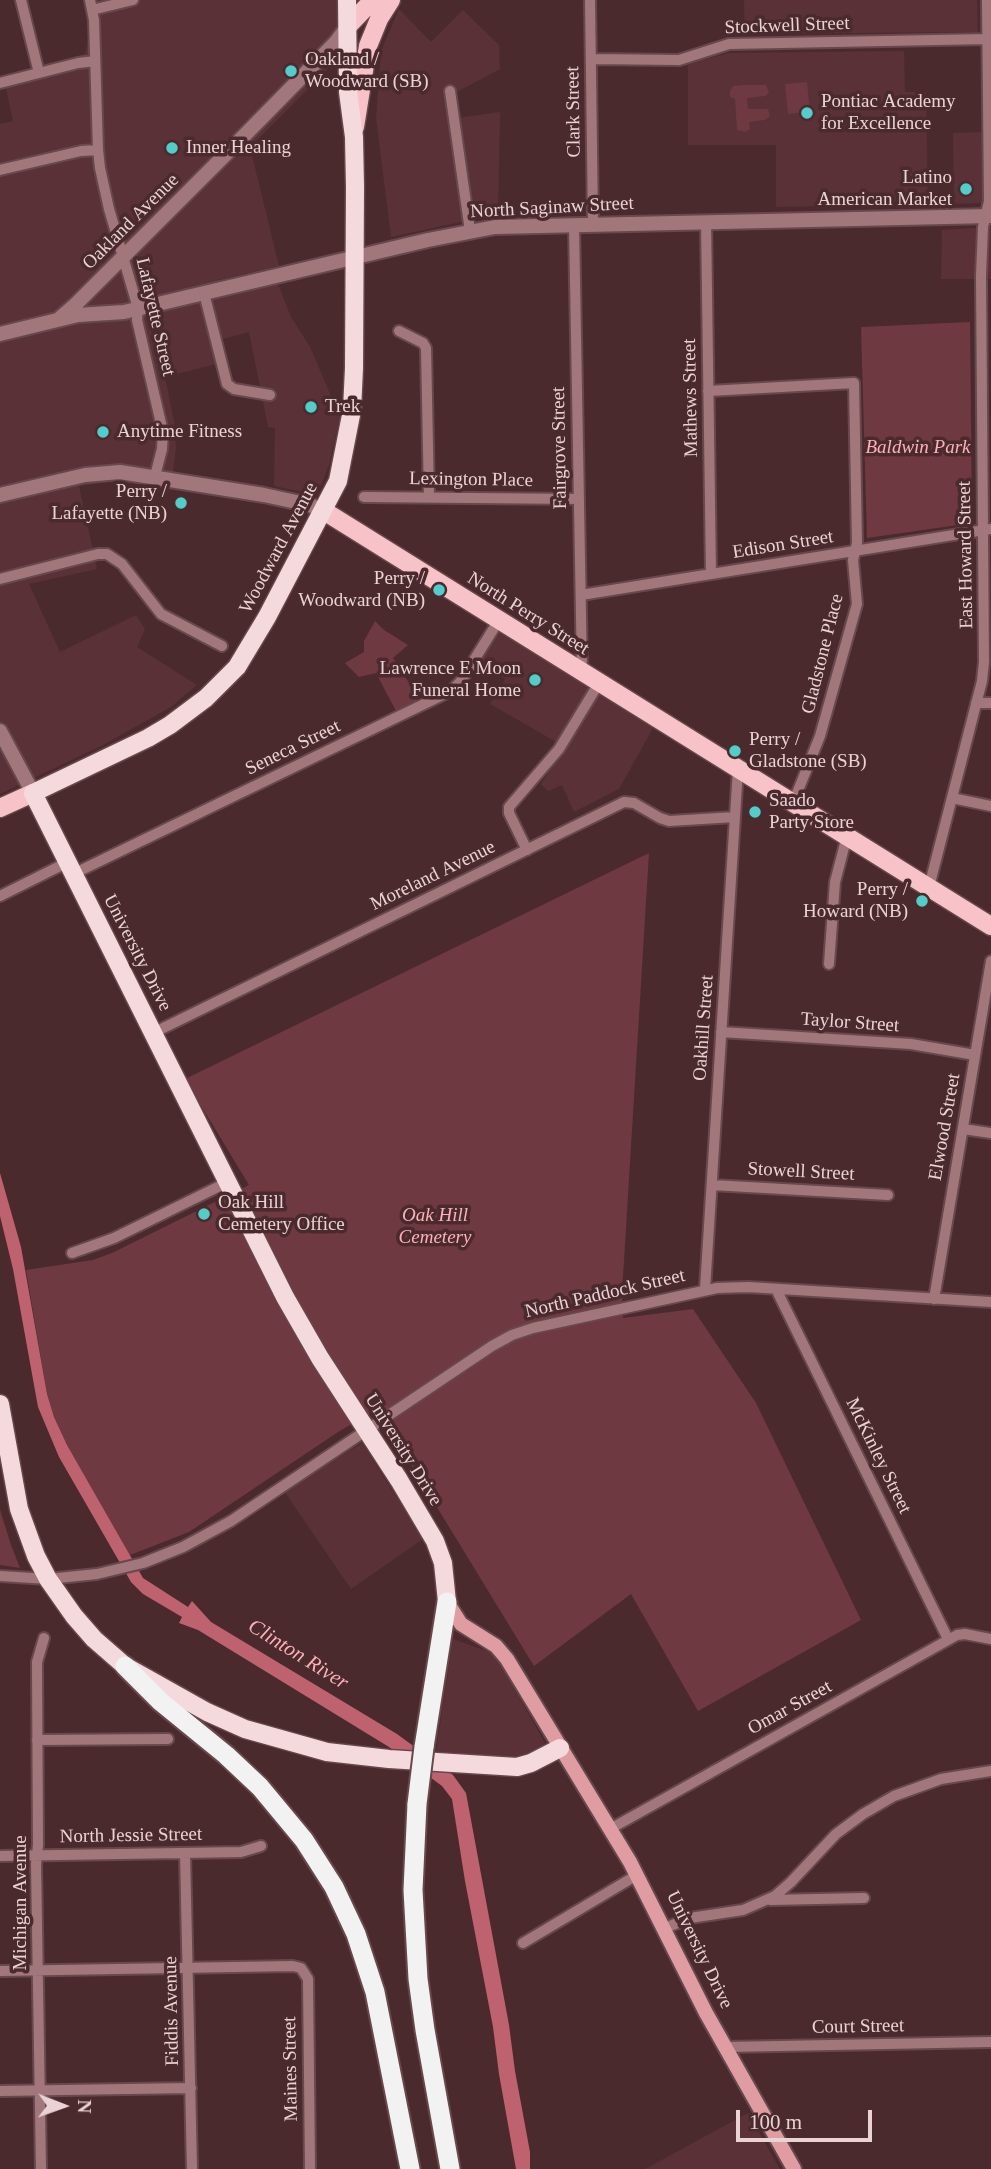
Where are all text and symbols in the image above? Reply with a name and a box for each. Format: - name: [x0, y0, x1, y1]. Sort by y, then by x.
- street label: Stockwell Street: [724, 12, 850, 40]
- place label: Oakland / Woodward (SB): [305, 49, 429, 93]
- marker: Oakland / Woodward (SB): [283, 63, 299, 79]
- street label: Clark Street: [562, 66, 586, 158]
- place label: Pontiac Academy for Excellence: [821, 91, 956, 135]
- marker: Pontiac Academy for Excellence: [799, 105, 815, 121]
- place label: Inner Healing: [186, 137, 291, 159]
- marker: Inner Healing: [164, 140, 180, 156]
- place label: Latino American Market: [817, 167, 952, 211]
- street label: Oakland Avenue: [78, 169, 184, 275]
- marker: Latino American Market: [958, 181, 974, 197]
- street label: North Saginaw Street: [470, 192, 634, 224]
- street label: Lafayette Street: [130, 256, 180, 378]
- street label: Mathews Street: [679, 338, 703, 458]
- street label: Fairgrove Street: [548, 387, 572, 509]
- place label: Trek: [325, 396, 360, 418]
- marker: Trek: [303, 399, 319, 415]
- place label: Anytime Fitness: [117, 421, 242, 443]
- marker: Anytime Fitness: [95, 424, 111, 440]
- park label: Baldwin Park: [865, 437, 971, 459]
- street label: Lexington Place: [409, 468, 533, 492]
- street label: Woodward Avenue: [235, 478, 323, 618]
- place label: Perry / Lafayette (NB): [51, 481, 167, 525]
- street label: East Howard Street: [953, 481, 979, 629]
- marker: Perry / Lafayette (NB): [173, 495, 189, 511]
- street label: Edison Street: [731, 526, 835, 564]
- street label: North Perry Street: [463, 567, 593, 661]
- place label: Perry / Woodward (NB): [298, 568, 425, 612]
- marker: Perry / Woodward (NB): [431, 582, 447, 598]
- street label: Gladstone Place: [797, 592, 849, 716]
- place label: Lawrence E Moon Funeral Home: [380, 658, 521, 702]
- marker: Lawrence E Moon Funeral Home: [527, 672, 543, 688]
- street label: Seneca Street: [242, 715, 344, 781]
- place label: Perry / Gladstone (SB): [749, 729, 867, 773]
- marker: Perry / Gladstone (SB): [727, 743, 743, 759]
- place label: Saado Party Store: [769, 790, 854, 834]
- marker: Saado Party Store: [747, 804, 763, 820]
- street label: Moreland Avenue: [367, 836, 499, 916]
- place label: Perry / Howard (NB): [803, 879, 908, 923]
- street label: University Drive: [98, 891, 176, 1015]
- marker: Perry / Howard (NB): [914, 893, 930, 909]
- street label: Oakhill Street: [689, 974, 719, 1082]
- street label: Taylor Street: [800, 1008, 900, 1038]
- street label: Elwood Street: [924, 1072, 966, 1182]
- street label: Stowell Street: [747, 1158, 855, 1186]
- place label: Oak Hill Cemetery Office: [218, 1192, 345, 1236]
- park label: Oak Hill Cemetery: [399, 1205, 471, 1249]
- marker: Oak Hill Cemetery Office: [196, 1206, 212, 1222]
- street label: North Paddock Street: [523, 1264, 687, 1324]
- street label: University Drive: [359, 1390, 447, 1510]
- street label: McKinley Street: [840, 1394, 916, 1518]
- water label: Clinton River: [243, 1614, 353, 1696]
- street label: Omar Street: [744, 1676, 836, 1740]
- street label: North Jessie Street: [60, 1823, 202, 1849]
- street label: Michigan Avenue: [10, 1835, 32, 1971]
- street label: University Drive: [661, 1887, 737, 2013]
- street label: Fiddis Avenue: [160, 1956, 184, 2066]
- street label: Court Street: [812, 2015, 904, 2039]
- street label: Maines Street: [279, 2016, 303, 2122]
- north arrow: [28, 2071, 98, 2141]
- scale bar: [739, 2096, 876, 2140]
- text: N: [74, 2099, 95, 2113]
- text: 100 m: [749, 2110, 802, 2134]

